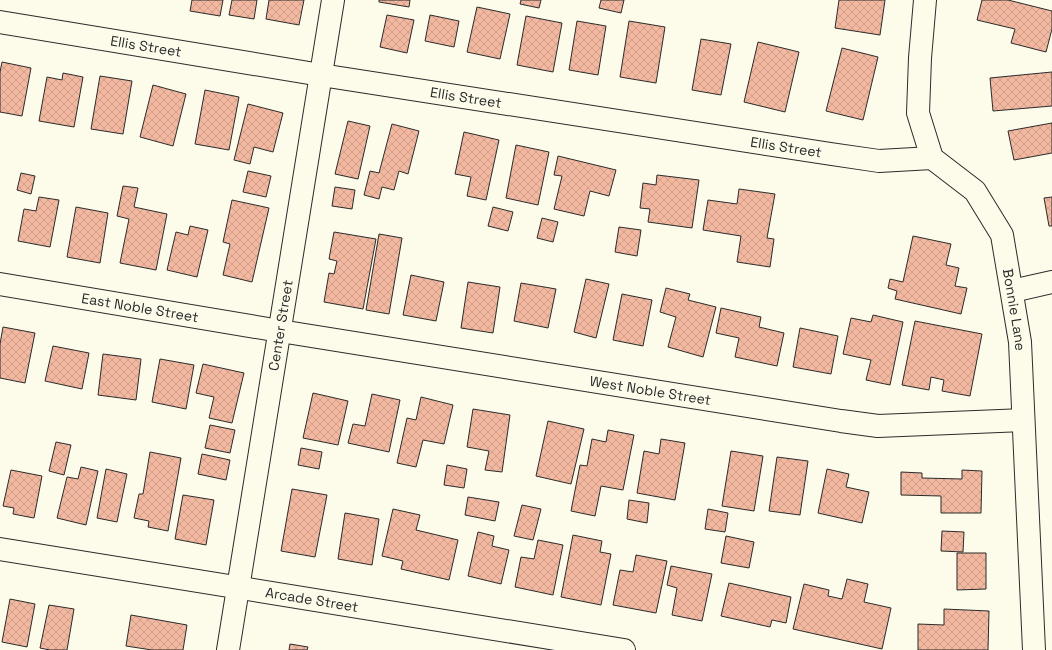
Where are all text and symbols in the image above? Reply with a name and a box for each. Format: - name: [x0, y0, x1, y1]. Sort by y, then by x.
- street label: Ellis Street: [109, 31, 183, 61]
- street label: Ellis Street: [429, 83, 503, 112]
- street label: Ellis Street: [749, 133, 823, 161]
- street label: Bonnie Lane: [999, 267, 1029, 351]
- street label: Center Street: [264, 278, 297, 372]
- street label: East Noble Street: [80, 289, 200, 326]
- street label: West Noble Street: [588, 372, 712, 409]
- street label: Arcade Street: [264, 583, 360, 616]

